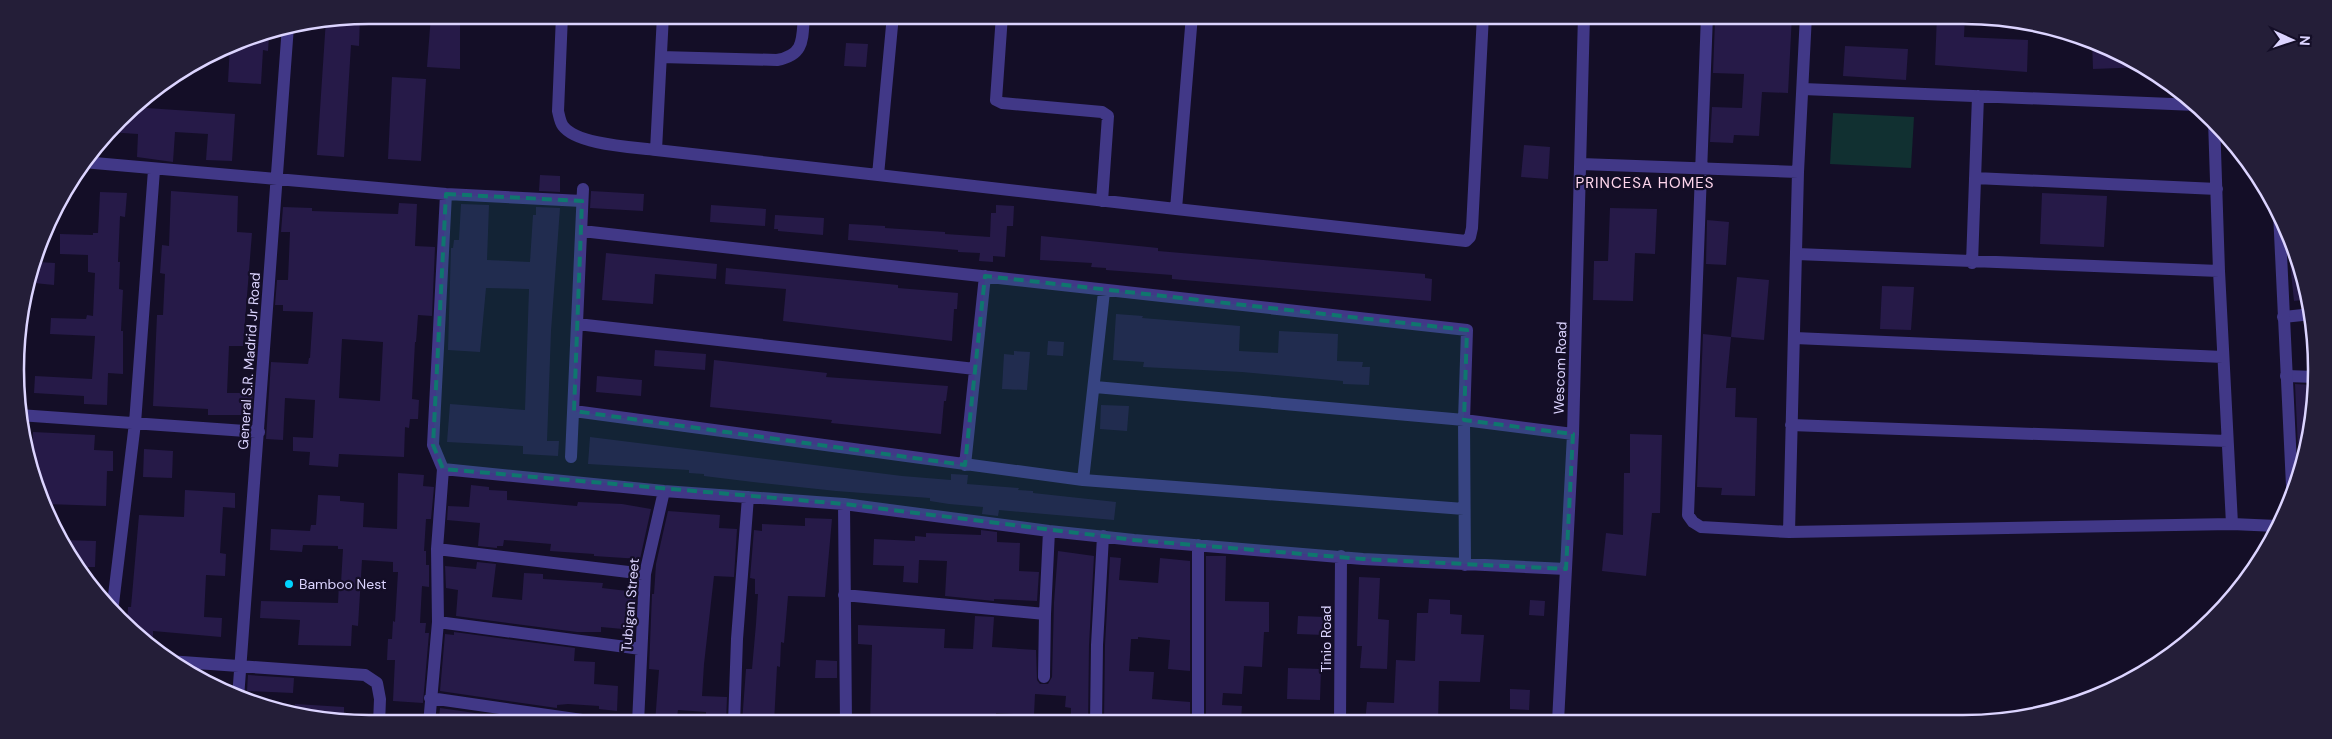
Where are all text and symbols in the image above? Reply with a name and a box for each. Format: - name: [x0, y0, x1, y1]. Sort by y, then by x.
- north arrow: [2267, 15, 2317, 65]
- text: N: [2296, 35, 2314, 46]
- district label: PRINCESA HOMES: [1576, 173, 1714, 193]
- street label: General S.R. Madrid Jr Road: [234, 272, 264, 450]
- street label: Wescom Road: [1549, 321, 1571, 415]
- street label: Tubigan Street: [617, 557, 643, 653]
- place label: Bamboo Nest: [299, 575, 386, 593]
- marker: Bamboo Nest: [283, 578, 295, 590]
- street label: Tinio Road: [1317, 605, 1335, 673]

